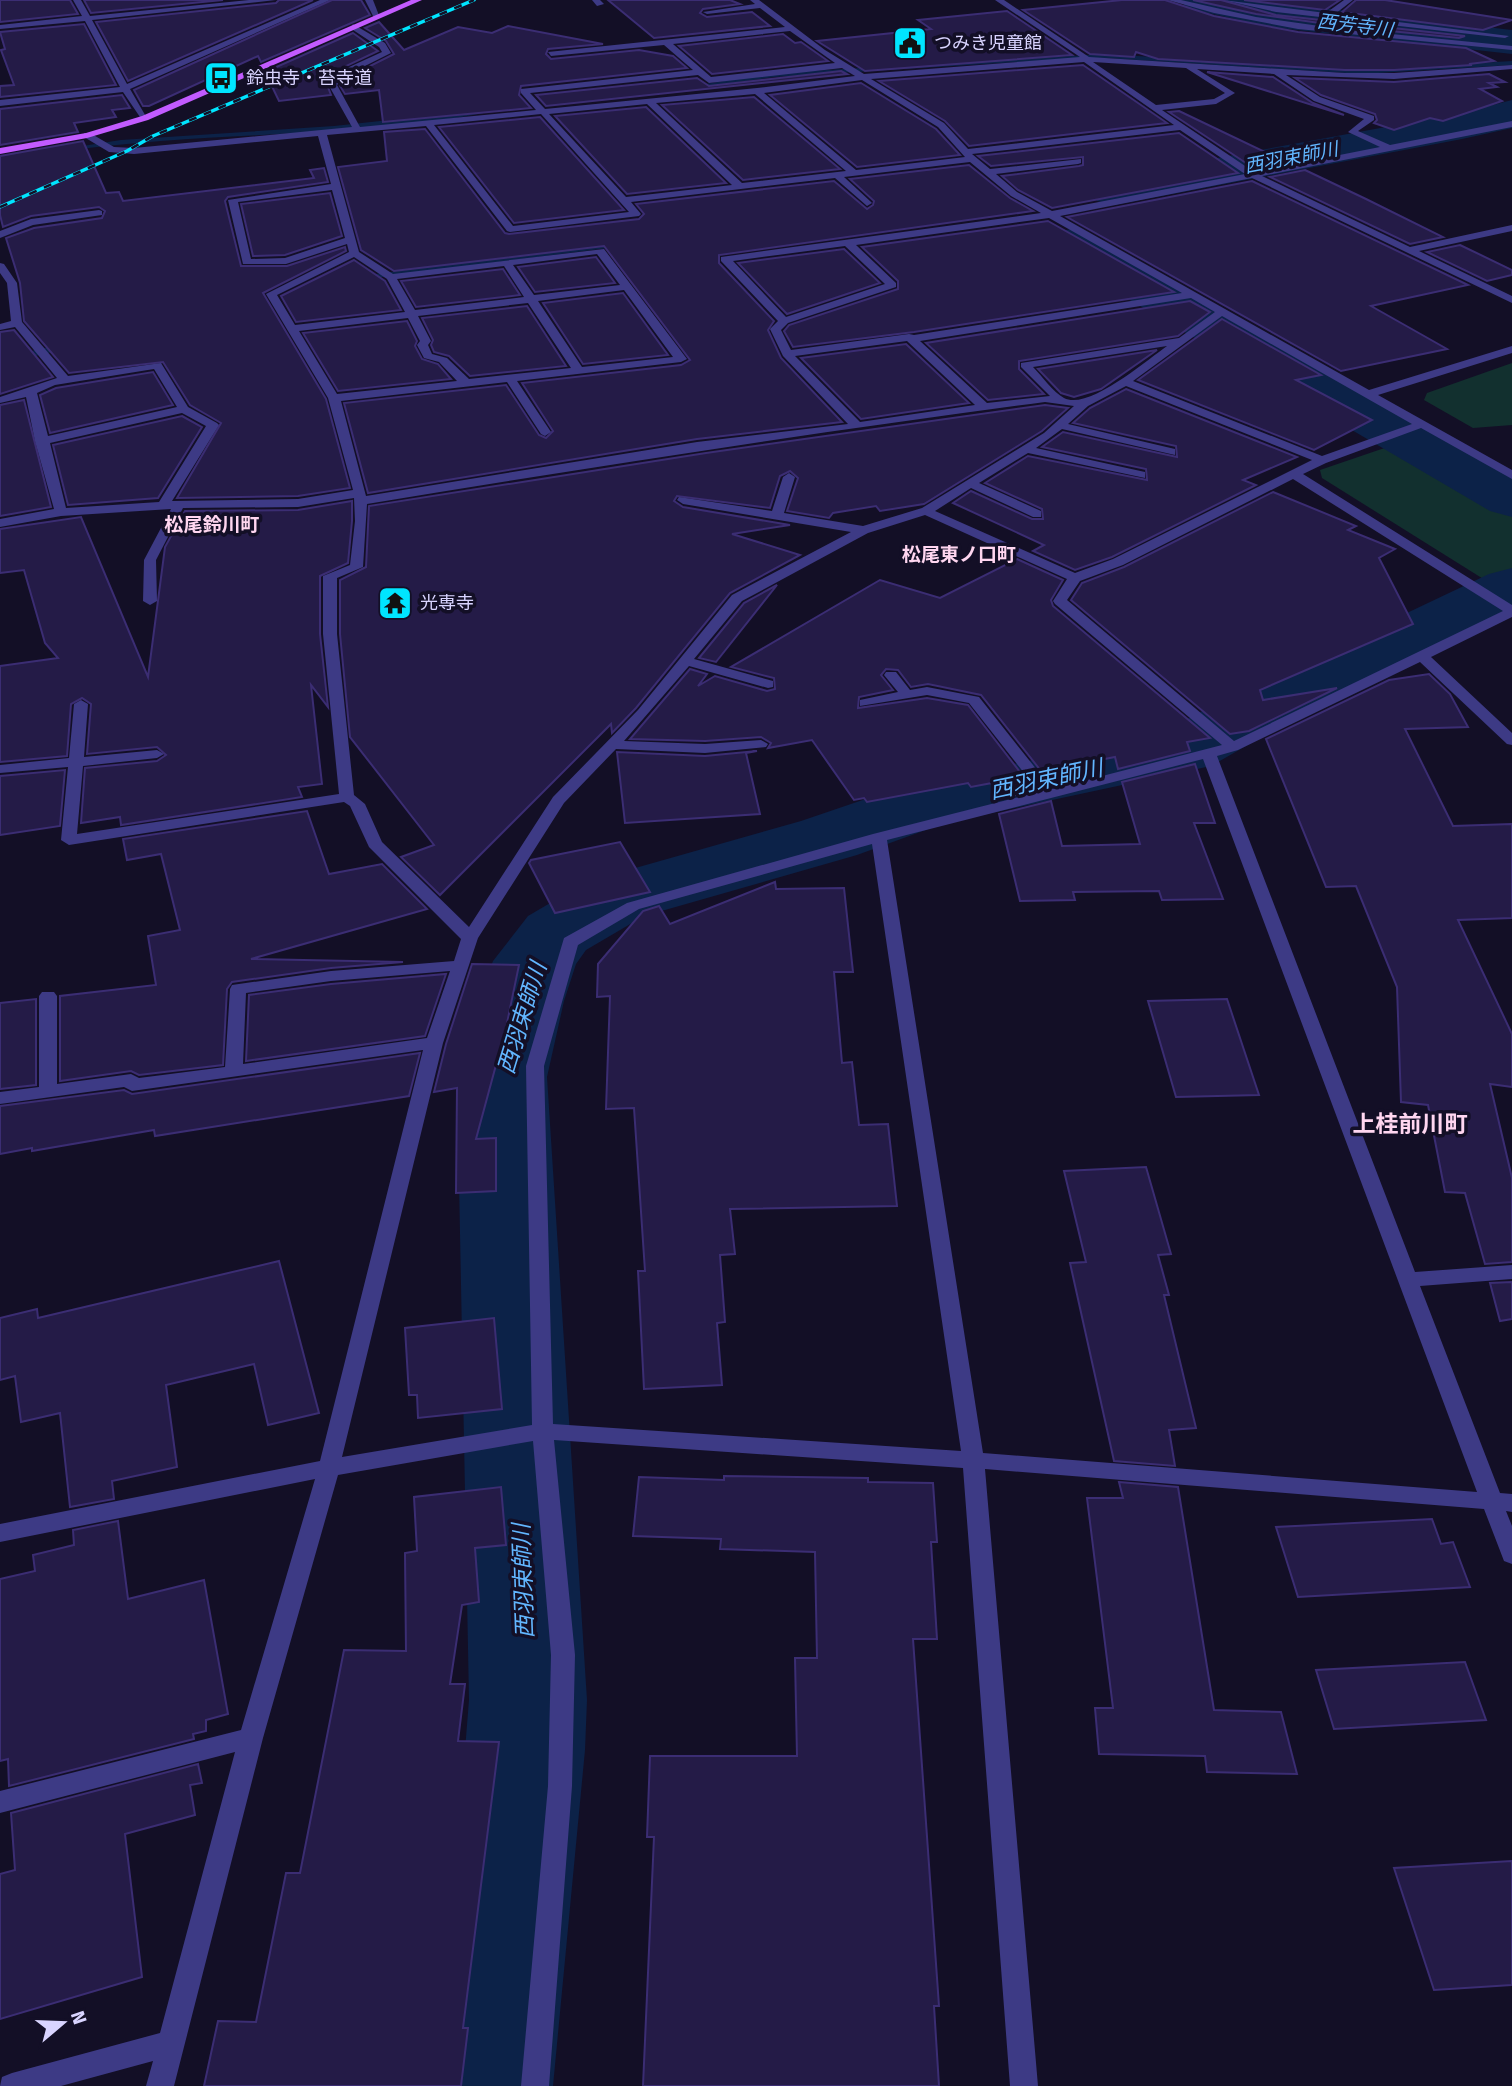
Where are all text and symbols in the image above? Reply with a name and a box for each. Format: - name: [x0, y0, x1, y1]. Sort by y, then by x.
- water label: 西芳寺川: [1316, 9, 1396, 42]
- public building icon: つみき児童館: [891, 24, 929, 62]
- place label: つみき児童館: [934, 32, 1042, 54]
- bus stop icon: 鈴虫寺・苔寺道: [202, 59, 240, 97]
- place label: 鈴虫寺・苔寺道: [246, 67, 372, 89]
- water label: 西羽束師川: [1242, 137, 1342, 178]
- district label: 松尾鈴川町: [164, 513, 260, 536]
- district label: 松尾東ノ口町: [902, 543, 1016, 566]
- temple icon: 光専寺: [376, 584, 414, 622]
- place label: 光専寺: [420, 592, 474, 614]
- water label: 西羽束師川: [987, 753, 1108, 805]
- water label: 西羽束師川: [492, 956, 553, 1077]
- district label: 上桂前川町: [1353, 1110, 1468, 1138]
- water label: 西羽束師川: [507, 1520, 539, 1639]
- north arrow: [28, 1988, 98, 2058]
- text: N: [66, 2008, 92, 2027]

